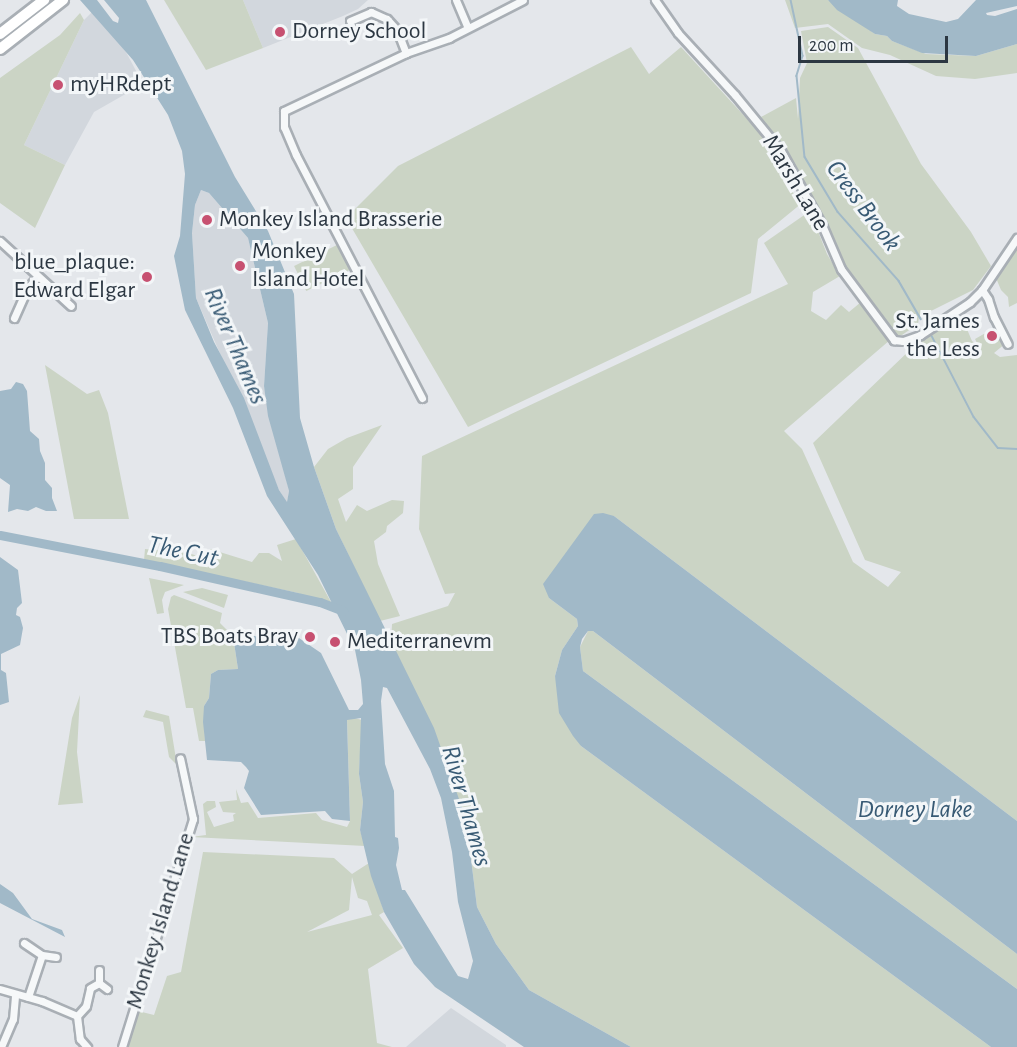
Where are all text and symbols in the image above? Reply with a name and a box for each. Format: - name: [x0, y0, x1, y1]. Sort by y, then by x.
- place label: Dorney School: [292, 18, 427, 46]
- scale bar: [801, 24, 951, 62]
- marker: Dorney School: [273, 25, 287, 39]
- text: 200 m: [809, 37, 854, 55]
- place label: myHRdept: [70, 71, 171, 99]
- marker: myHRdept: [51, 78, 65, 92]
- street label: Marsh Lane: [755, 130, 835, 236]
- water label: Cress Brook: [819, 154, 907, 258]
- place label: Monkey Island Brasserie: [219, 206, 442, 234]
- marker: Monkey Island Brasserie: [200, 213, 214, 227]
- place label: Monkey Island Hotel: [252, 238, 364, 294]
- place label: blue_plaque: Edward Elgar: [13, 249, 135, 305]
- marker: Monkey Island Hotel: [233, 259, 247, 273]
- marker: blue_plaque: Edward Elgar: [140, 270, 154, 284]
- water label: River Thames: [196, 283, 274, 409]
- place label: St. James the Less: [895, 308, 980, 364]
- marker: St. James the Less: [985, 329, 999, 343]
- water label: The Cut: [145, 529, 221, 575]
- place label: TBS Boats Bray: [161, 623, 298, 651]
- place label: Mediterranevm: [347, 628, 492, 656]
- marker: TBS Boats Bray: [303, 630, 317, 644]
- marker: Mediterranevm: [328, 635, 342, 649]
- water label: River Thames: [434, 742, 498, 870]
- water label: Dorney Lake: [858, 794, 972, 826]
- street label: Monkey Island Lane: [120, 829, 202, 1013]

